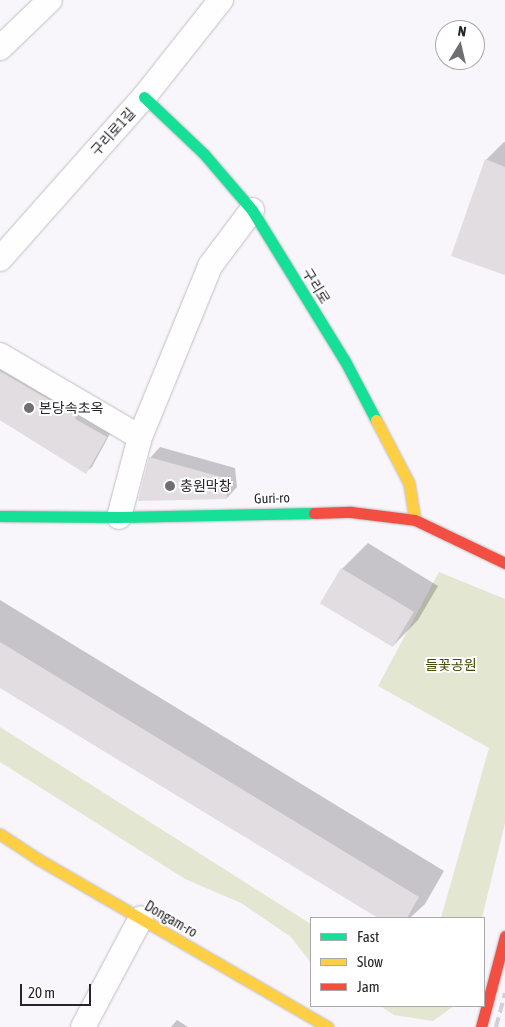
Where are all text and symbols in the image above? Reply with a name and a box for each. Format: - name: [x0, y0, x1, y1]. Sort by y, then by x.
- north arrow: [435, 20, 485, 70]
- text: N: [457, 23, 468, 40]
- street label: 구리로1길: [87, 105, 139, 159]
- street label: 구리로: [299, 265, 333, 307]
- place label: 본당속초옥: [39, 400, 103, 416]
- marker: 본당속초옥: [23, 402, 35, 414]
- place label: 충원막창: [180, 478, 232, 494]
- marker: 충원막창: [164, 480, 176, 492]
- street label: Guri-ro: [254, 489, 290, 507]
- park label: 들꽃공원: [425, 657, 477, 673]
- street label: Dongam-ro: [142, 897, 200, 941]
- legend: [310, 917, 485, 1007]
- text: Fast: [357, 928, 379, 945]
- text: Slow: [357, 953, 383, 970]
- scale bar: [22, 974, 94, 1006]
- text: Jam: [357, 978, 380, 995]
- text: 20 m: [28, 984, 55, 1001]

